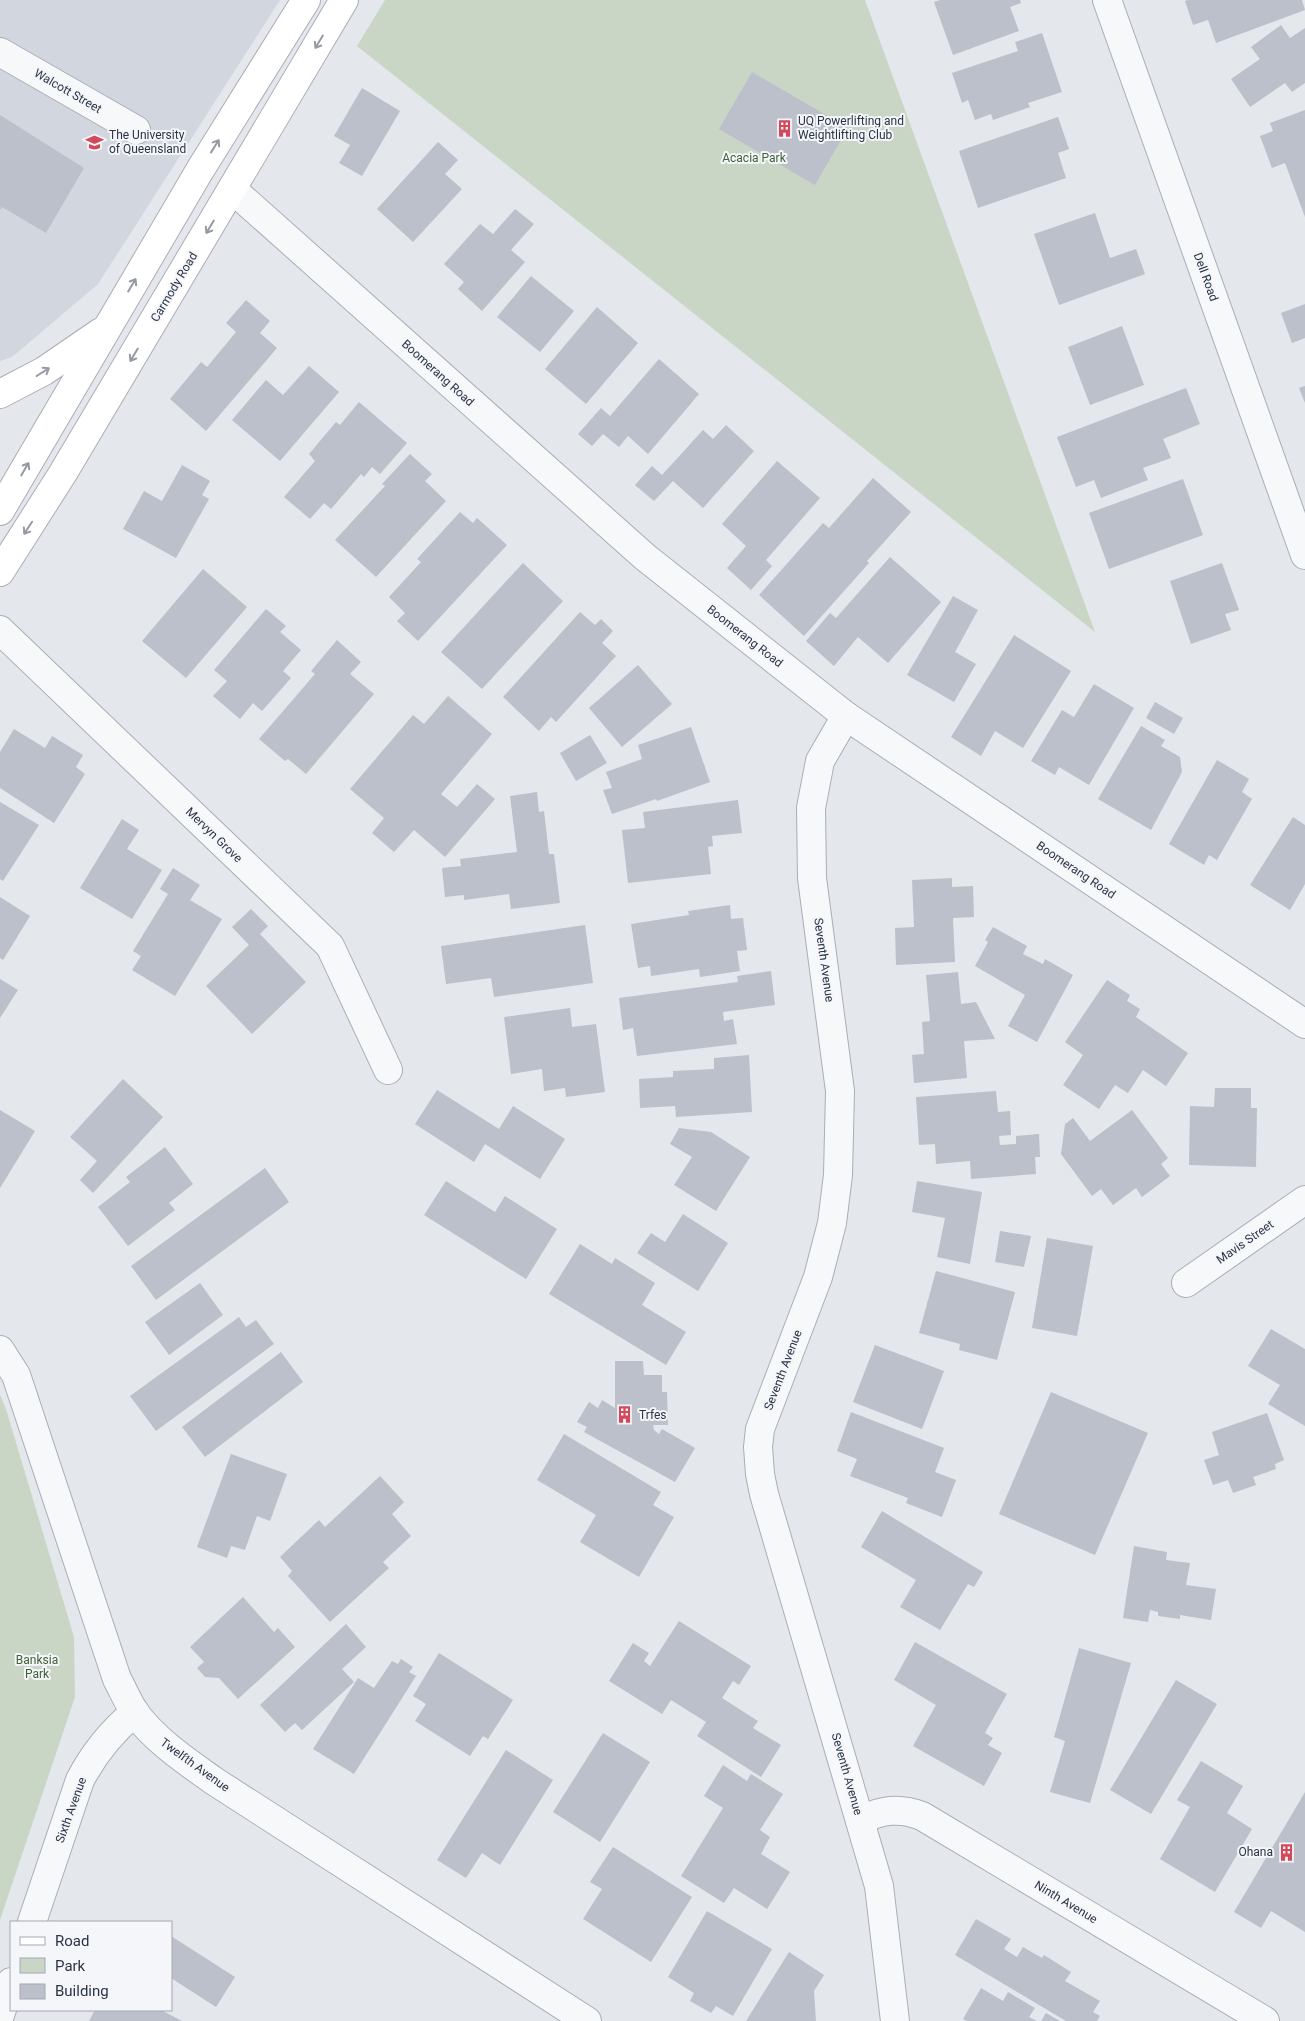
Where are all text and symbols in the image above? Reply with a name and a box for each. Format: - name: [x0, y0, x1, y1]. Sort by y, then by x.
- one-way arrow: [314, 34, 324, 48]
- street label: Walcott Street: [32, 66, 104, 116]
- place label: UQ Powerlifting and Weightlifting Club: [798, 114, 904, 142]
- building icon: UQ Powerlifting and Weightlifting Club: [774, 118, 794, 138]
- place label: The University of Queensland: [109, 128, 186, 156]
- school or university icon: The University of Queensland: [85, 132, 105, 152]
- one-way arrow: [211, 139, 221, 153]
- park label: Acacia Park: [722, 151, 787, 165]
- one-way arrow: [204, 219, 214, 233]
- street label: Carmody Road: [148, 250, 200, 324]
- street label: Dell Road: [1191, 251, 1221, 303]
- one-way arrow: [128, 279, 138, 293]
- street label: Boomerang Road: [399, 337, 477, 409]
- one-way arrow: [128, 347, 138, 361]
- one-way arrow: [36, 366, 50, 377]
- one-way arrow: [20, 462, 30, 476]
- one-way arrow: [22, 521, 32, 535]
- street label: Boomerang Road: [704, 602, 786, 670]
- street label: Mervyn Grove: [183, 805, 245, 865]
- street label: Boomerang Road: [1034, 838, 1118, 902]
- street label: Seventh Avenue: [811, 917, 837, 1003]
- street label: Mavis Street: [1214, 1217, 1276, 1267]
- street label: Seventh Avenue: [761, 1328, 805, 1412]
- building icon: Trfes: [615, 1405, 635, 1425]
- place label: Trfes: [639, 1408, 666, 1422]
- park label: Banksia Park: [16, 1653, 58, 1681]
- street label: Seventh Avenue: [829, 1731, 865, 1817]
- street label: Twelfth Avenue: [158, 1735, 232, 1795]
- street label: Sixth Avenue: [53, 1775, 89, 1845]
- building icon: Ohana: [1277, 1842, 1297, 1862]
- place label: Ohana: [1238, 1845, 1273, 1859]
- street label: Ninth Avenue: [1032, 1878, 1100, 1926]
- legend: [10, 1921, 172, 2011]
- text: Road: [55, 1932, 89, 1950]
- text: Park: [55, 1957, 86, 1975]
- text: Building: [55, 1982, 109, 2000]

